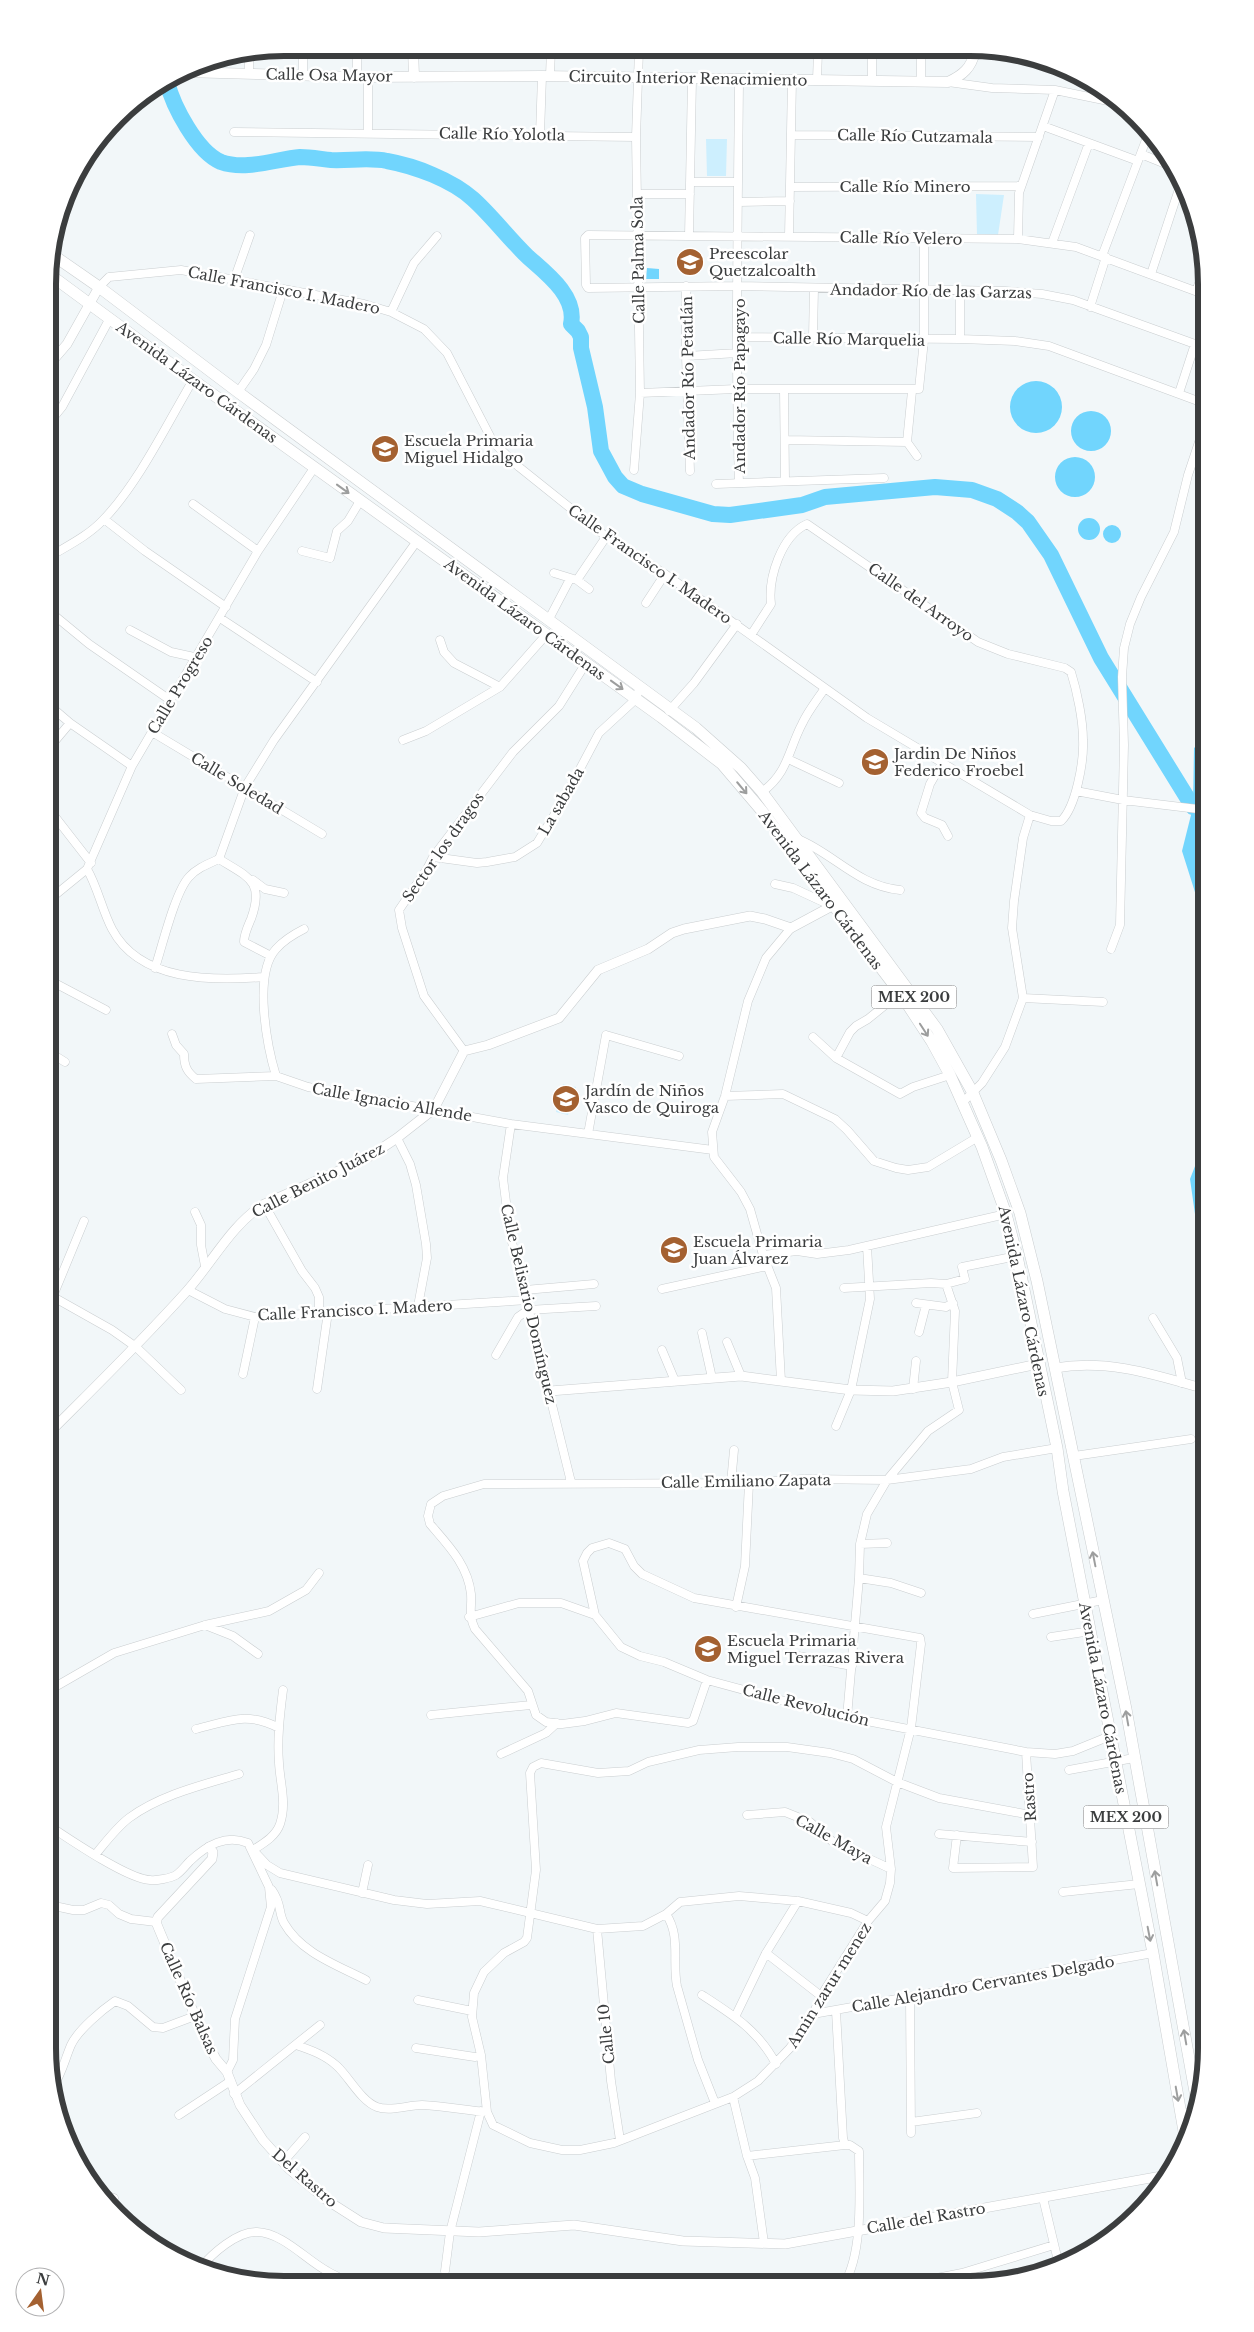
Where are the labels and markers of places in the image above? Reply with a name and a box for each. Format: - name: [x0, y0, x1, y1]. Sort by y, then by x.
- place label: Preescolar Quetzalcoalth: [709, 244, 816, 280]
- school or university icon: Preescolar Quetzalcoalth: [675, 247, 705, 277]
- place label: Escuela Primaria Miguel Hidalgo: [404, 431, 534, 467]
- school or university icon: Escuela Primaria Miguel Hidalgo: [370, 434, 400, 464]
- place label: Jardin De Niños Federico Froebel: [892, 744, 1024, 780]
- school or university icon: Jardin De Niños Federico Froebel: [860, 747, 890, 777]
- place label: Jardín de Niños Vasco de Quiroga: [583, 1081, 720, 1117]
- school or university icon: Jardín de Niños Vasco de Quiroga: [551, 1084, 581, 1114]
- place label: Escuela Primaria Juan Álvarez: [691, 1232, 823, 1268]
- school or university icon: Escuela Primaria Juan Álvarez: [659, 1235, 689, 1265]
- place label: Escuela Primaria Miguel Terrazas Rivera: [727, 1631, 905, 1667]
- school or university icon: Escuela Primaria Miguel Terrazas Rivera: [693, 1634, 723, 1664]

